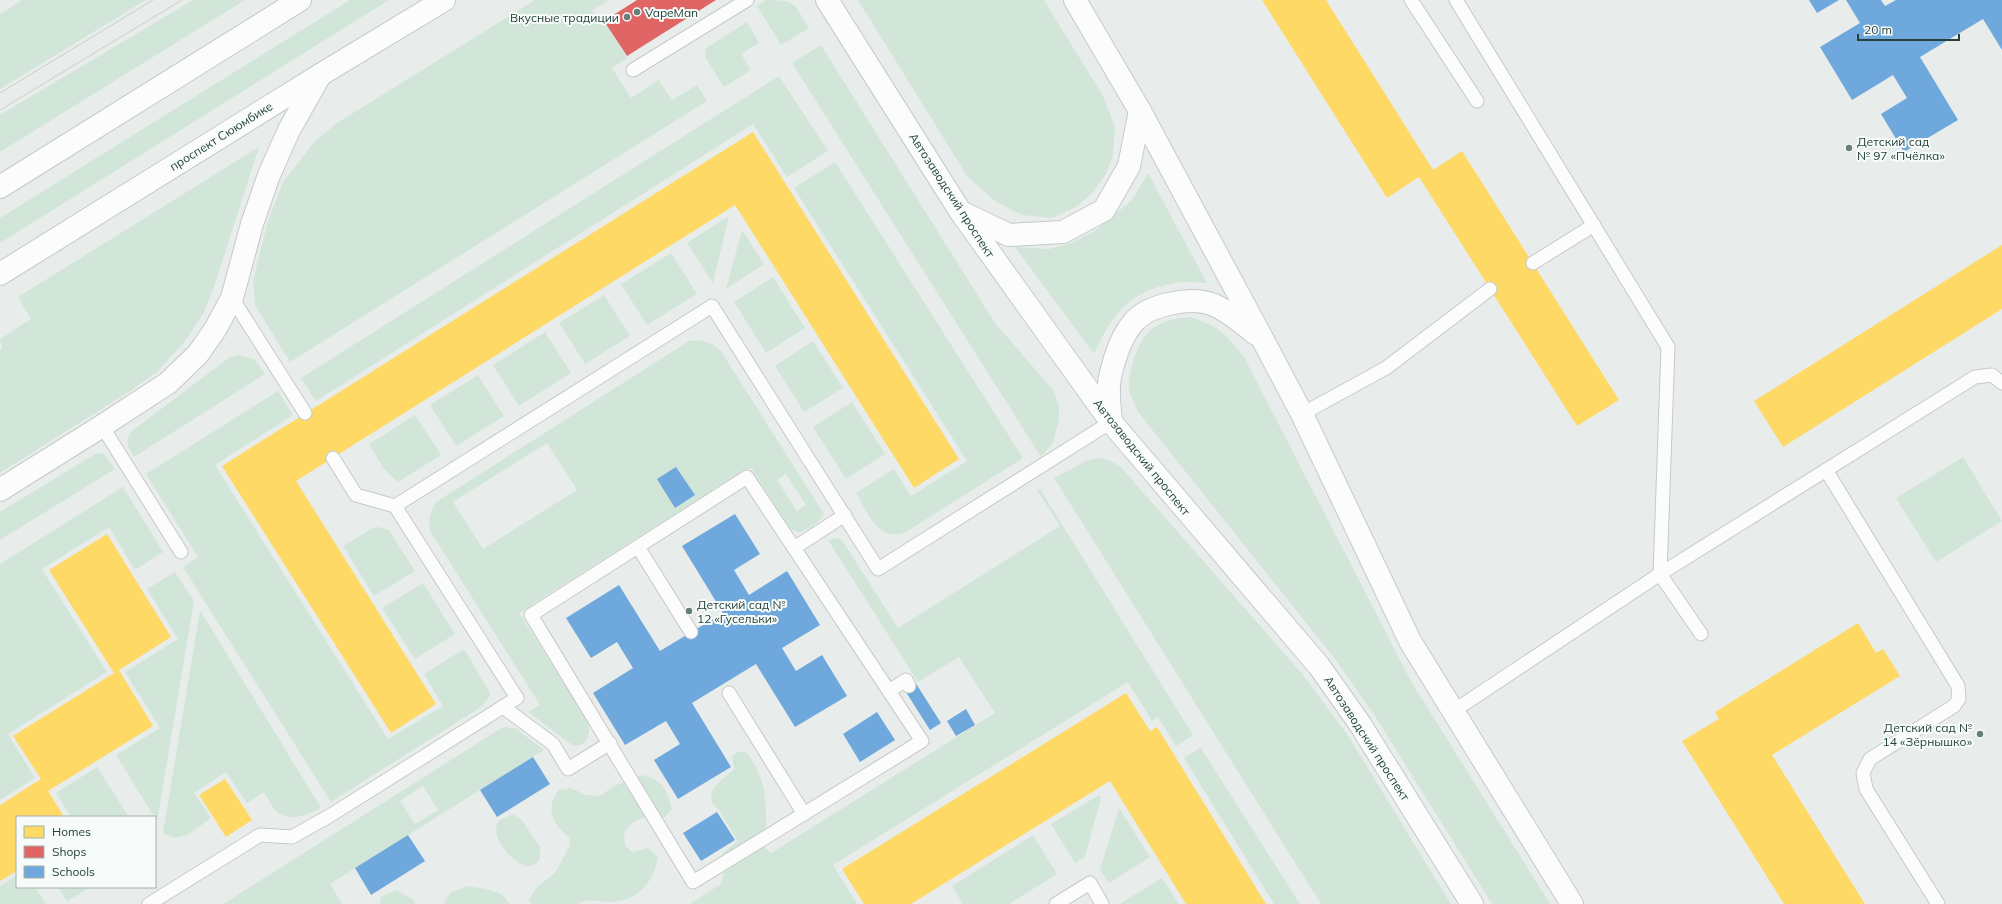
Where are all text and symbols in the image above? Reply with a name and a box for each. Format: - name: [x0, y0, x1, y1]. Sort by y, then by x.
- place label: VapeMan: [645, 5, 698, 20]
- marker: VapeMan: [632, 7, 642, 17]
- place label: Вкусные традиции: [510, 10, 619, 25]
- marker: Вкусные традиции: [622, 12, 632, 22]
- scale bar: [1858, 16, 1959, 42]
- text: 20 m: [1864, 22, 1892, 37]
- street label: проспект Сююмбике: [167, 98, 276, 174]
- street label: Автозаводский проспект: [906, 130, 998, 261]
- place label: Детский сад № 97 «Пчёлка»: [1857, 134, 1945, 163]
- marker: Детский сад № 97 «Пчёлка»: [1844, 143, 1854, 153]
- street label: Автозаводский проспект: [1090, 396, 1194, 519]
- place label: Детский сад № 12 «Гусельки»: [697, 597, 785, 626]
- marker: Детский сад № 12 «Гусельки»: [684, 606, 694, 616]
- street label: Автозаводский проспект: [1321, 673, 1413, 804]
- place label: Детский сад № 14 «Зёрнышко»: [1883, 720, 1973, 749]
- marker: Детский сад № 14 «Зёрнышко»: [1975, 729, 1985, 739]
- legend: [16, 816, 156, 888]
- text: Homes: [52, 824, 91, 839]
- text: Shops: [52, 844, 87, 859]
- text: Schools: [52, 864, 95, 879]

